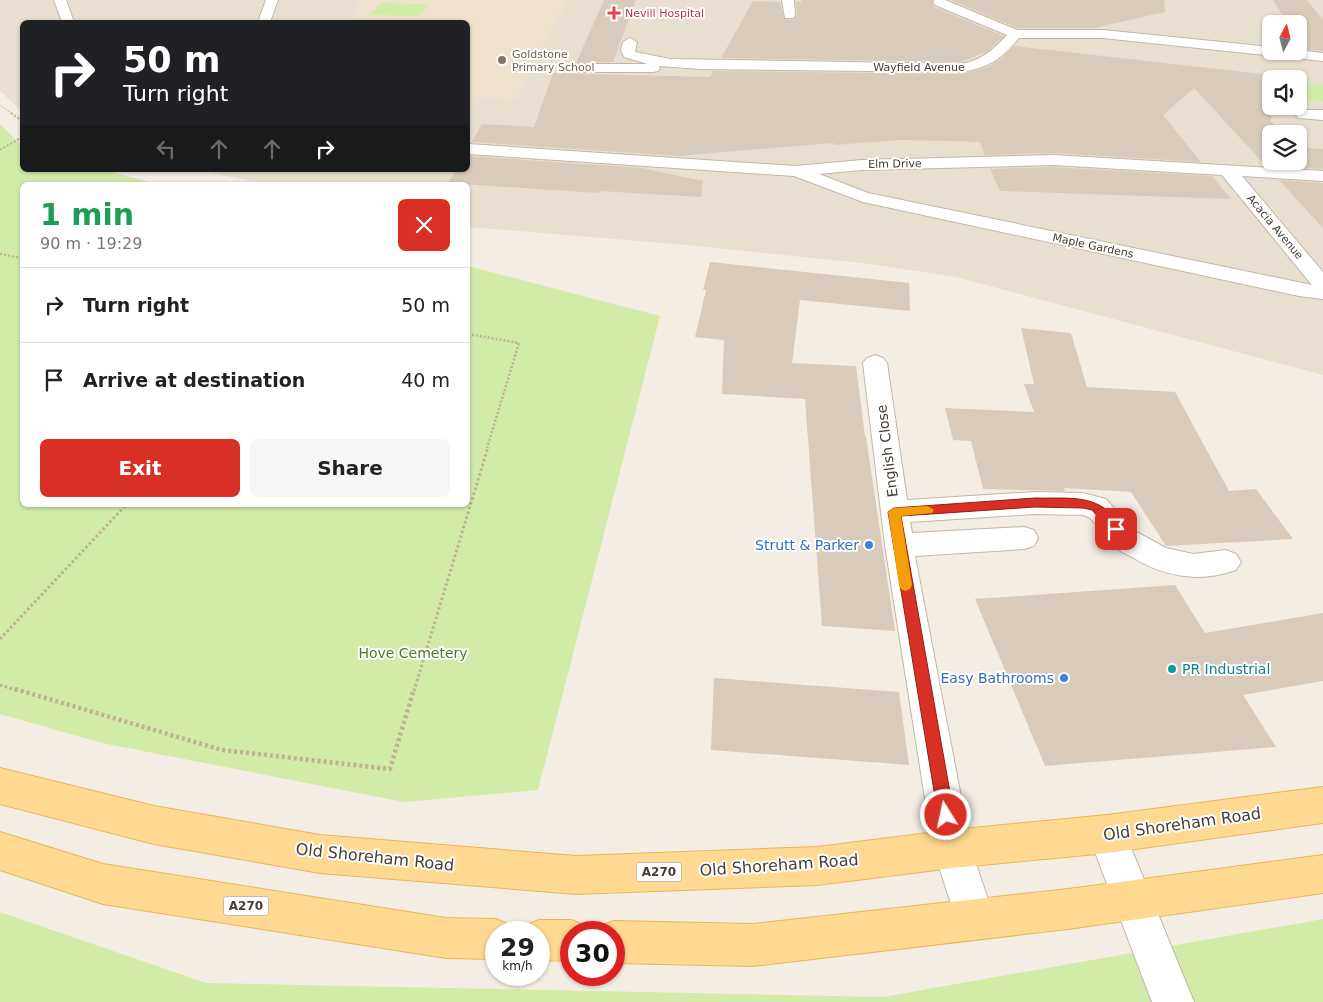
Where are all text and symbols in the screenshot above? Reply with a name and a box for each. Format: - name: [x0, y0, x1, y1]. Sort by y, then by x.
- marker: Nevill Hospital: [607, 6, 621, 20]
- place label: Nevill Hospital: [625, 7, 704, 20]
- north arrow: [1262, 15, 1308, 60]
- map controls: [1262, 15, 1307, 170]
- icon: right: [40, 40, 105, 105]
- text: 50 m: [123, 40, 220, 80]
- place label: Goldstone Primary School: [512, 48, 595, 74]
- marker: Goldstone Primary School: [496, 54, 508, 66]
- street label: Wayfield Avenue: [873, 61, 965, 74]
- button: sound: [1262, 70, 1307, 115]
- text: Turn right: [123, 81, 228, 106]
- button: layers: [1262, 125, 1307, 170]
- icon: left: [152, 135, 180, 163]
- icon: ahead: [205, 135, 233, 163]
- icon: ahead: [258, 135, 286, 163]
- icon: right: [311, 135, 339, 163]
- street label: Elm Drive: [868, 157, 922, 171]
- street label: Acacia Avenue: [1244, 192, 1306, 262]
- text: 1 min: [40, 197, 134, 232]
- button: close: [398, 199, 450, 251]
- street label: Maple Gardens: [1051, 231, 1135, 261]
- text: 90 m · 19:29: [40, 234, 142, 253]
- icon: right: [40, 291, 68, 319]
- text: Turn right: [83, 294, 189, 316]
- text: 50 m: [401, 294, 450, 316]
- icon: arrive: [40, 366, 68, 394]
- text: Arrive at destination: [83, 369, 305, 391]
- text: 40 m: [401, 369, 450, 391]
- street label: English Close: [873, 404, 901, 498]
- button: Exit: [40, 439, 240, 497]
- button: Share: [250, 439, 450, 497]
- pin: [1095, 508, 1137, 550]
- icon: arrive: [1102, 515, 1130, 543]
- place label: Strutt & Parker: [755, 537, 859, 553]
- marker: Strutt & Parker: [863, 539, 875, 551]
- park label: Hove Cemetery: [358, 645, 468, 661]
- place label: PR Industrial: [1182, 661, 1270, 677]
- marker: PR Industrial: [1166, 663, 1178, 675]
- place label: Easy Bathrooms: [940, 670, 1054, 686]
- marker: Easy Bathrooms: [1058, 672, 1070, 684]
- position arrow: [919, 788, 971, 840]
- street label: Old Shoreham Road: [1102, 804, 1262, 844]
- street label: Old Shoreham Road: [295, 839, 455, 875]
- street label: Old Shoreham Road: [699, 850, 859, 880]
- road number: A270: [636, 862, 682, 882]
- road number: A270: [224, 896, 268, 916]
- speed limit sign: 30: [560, 921, 625, 986]
- text: 29: [500, 933, 535, 962]
- text: km/h: [502, 959, 533, 973]

